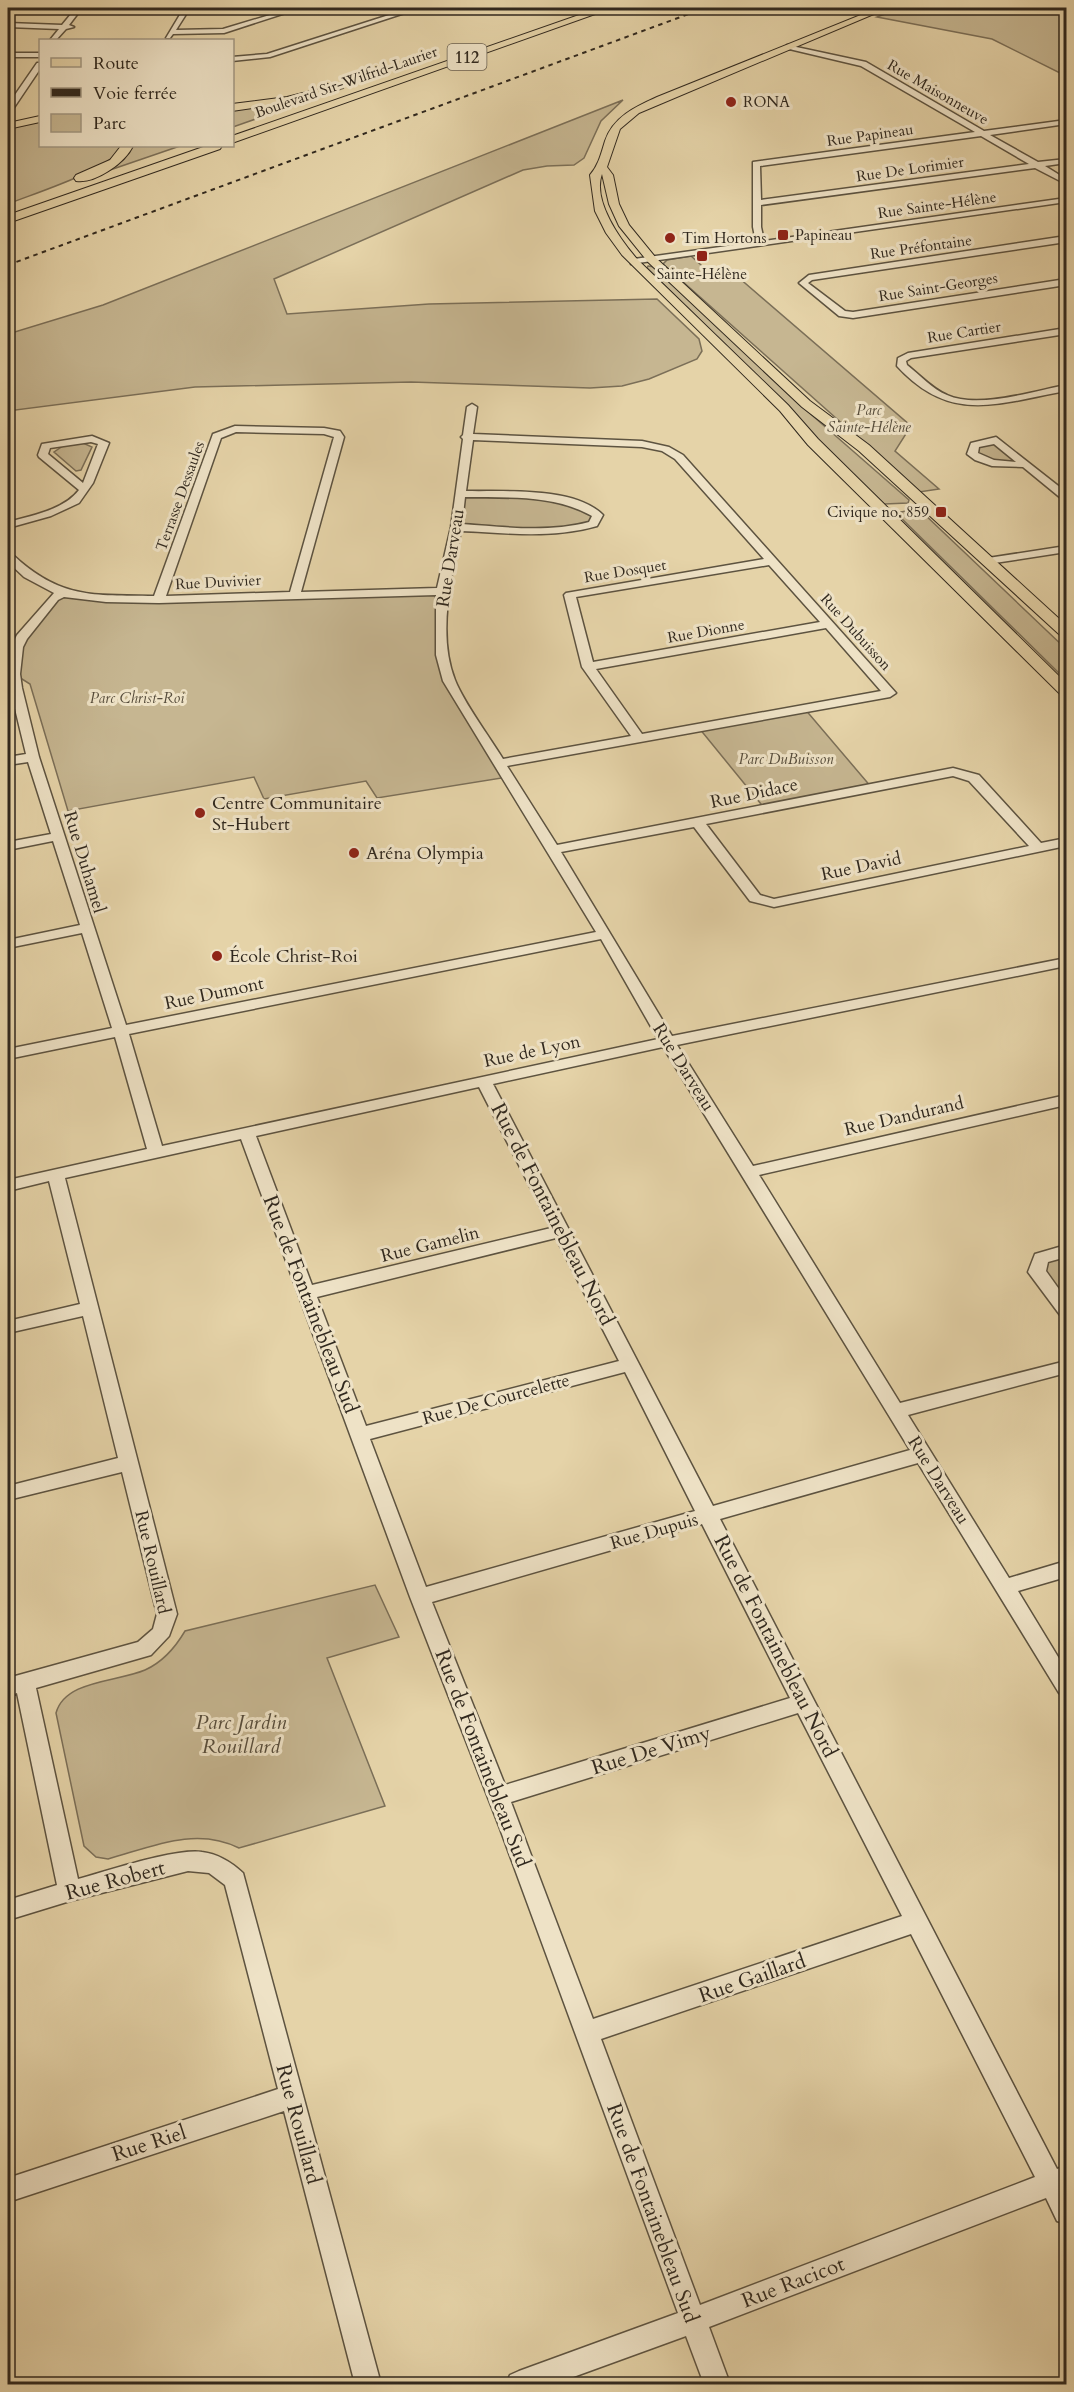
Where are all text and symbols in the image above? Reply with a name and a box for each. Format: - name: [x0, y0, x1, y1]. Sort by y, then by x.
- legend: [39, 39, 234, 147]
- street label: Boulevard Sir-Wilfrid-Laurier: [252, 41, 440, 123]
- road number: 112: [448, 44, 486, 70]
- text: Route: [93, 51, 139, 76]
- street label: Rue Maisonneuve: [884, 55, 992, 129]
- text: Voie ferrée: [93, 81, 177, 106]
- place label: RONA: [743, 92, 790, 112]
- marker: RONA: [724, 95, 738, 109]
- text: Parc: [93, 111, 126, 136]
- street label: Rue Papineau: [825, 119, 915, 151]
- street label: Rue De Lorimier: [855, 151, 966, 186]
- street label: Rue Sainte-Hélène: [876, 187, 998, 223]
- place label: Papineau: [795, 225, 853, 245]
- place label: Tim Hortons: [682, 228, 766, 248]
- marker: Papineau: [776, 228, 790, 242]
- street label: Rue Préfontaine: [869, 230, 973, 264]
- marker: Tim Hortons: [663, 231, 677, 245]
- marker: Sainte-Hélène: [695, 249, 709, 263]
- place label: Sainte-Hélène: [657, 264, 747, 284]
- street label: Rue Saint-Georges: [877, 268, 999, 306]
- street label: Rue Cartier: [926, 316, 1003, 348]
- park label: Parc Sainte-Hélène: [827, 400, 911, 437]
- street label: Terrasse Dessaules: [151, 438, 209, 554]
- place label: Civique no. 859: [827, 502, 929, 522]
- marker: Civique no. 859: [934, 505, 948, 519]
- street label: Rue Darveau: [430, 507, 471, 609]
- street label: Rue Dosquet: [583, 555, 668, 587]
- street label: Rue Duvivier: [175, 570, 262, 594]
- street label: Rue Dubuisson: [816, 589, 896, 675]
- street label: Rue Dionne: [666, 614, 746, 648]
- park label: Parc Christ-Roi: [90, 688, 185, 708]
- park label: Parc DuBuisson: [738, 749, 834, 769]
- street label: Rue Didace: [708, 772, 800, 815]
- place label: Centre Communitaire St-Hubert: [212, 791, 382, 837]
- marker: Centre Communitaire St-Hubert: [193, 806, 207, 820]
- street label: Rue Duhamel: [57, 808, 112, 917]
- place label: Aréna Olympia: [366, 841, 484, 866]
- marker: Aréna Olympia: [347, 846, 361, 860]
- street label: Rue David: [819, 846, 904, 887]
- place label: École Christ-Roi: [229, 944, 358, 969]
- marker: École Christ-Roi: [210, 949, 224, 963]
- street label: Rue Dumont: [162, 971, 266, 1016]
- street label: Rue Darveau: [647, 1019, 721, 1116]
- street label: Rue de Lyon: [481, 1029, 584, 1074]
- street label: Rue Dandurand: [842, 1091, 967, 1142]
- street label: Rue de Fontainebleau Nord: [484, 1098, 621, 1331]
- street label: Rue de Fontainebleau Sud: [256, 1191, 366, 1417]
- street label: Rue Gamelin: [378, 1220, 483, 1269]
- street label: Rue De Courcelette: [420, 1368, 573, 1431]
- street label: Rue Darveau: [902, 1432, 976, 1529]
- street label: Rue Dupuis: [607, 1507, 701, 1556]
- street label: Rue Rouillard: [128, 1508, 177, 1617]
- street label: Rue de Fontainebleau Nord: [707, 1530, 844, 1763]
- street label: Rue de Fontainebleau Sud: [428, 1645, 538, 1871]
- park label: Parc Jardin Rouillard: [196, 1708, 287, 1761]
- street label: Rue De Vimy: [588, 1719, 715, 1782]
- street label: Rue Robert: [62, 1853, 169, 1908]
- street label: Rue Gaillard: [695, 1947, 810, 2010]
- street label: Rue Rouillard: [269, 2061, 328, 2187]
- street label: Rue de Fontainebleau Sud: [599, 2099, 706, 2327]
- street label: Rue Riel: [108, 2118, 190, 2169]
- street label: Rue Racicot: [738, 2249, 849, 2315]

